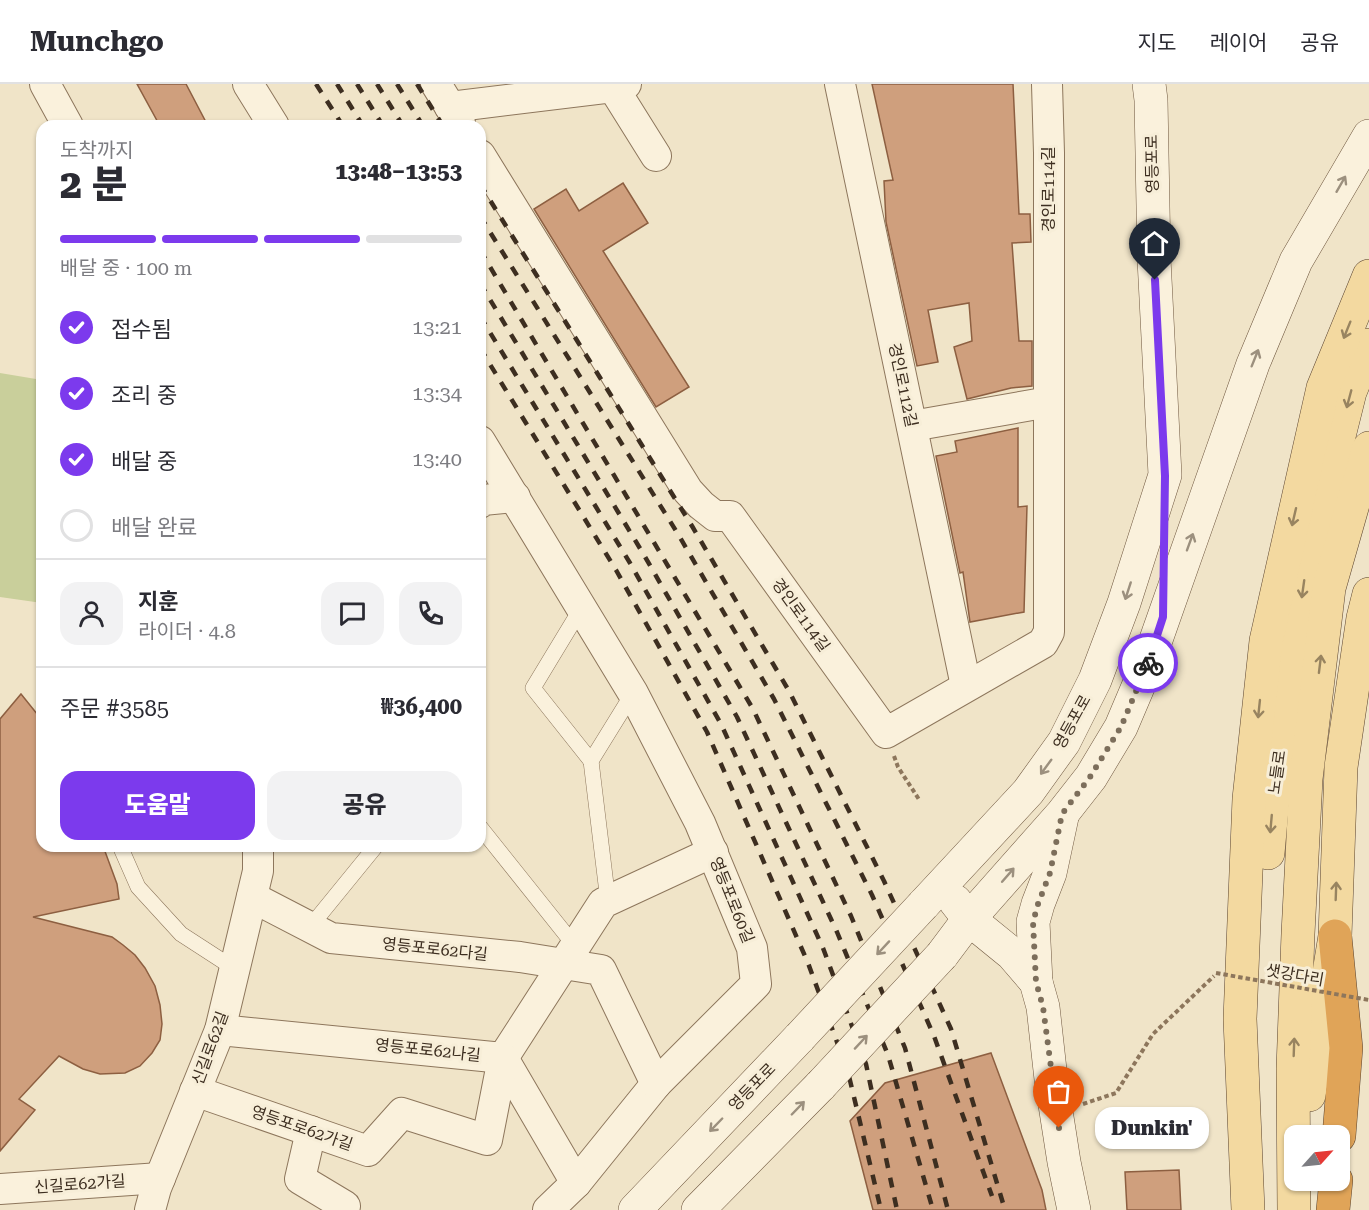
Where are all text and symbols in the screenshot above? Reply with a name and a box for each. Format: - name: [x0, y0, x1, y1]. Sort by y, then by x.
- text: Munchgo: [30, 25, 164, 58]
- text: 지도: [1138, 31, 1176, 55]
- text: 레이어: [1209, 31, 1267, 55]
- text: 공유: [1300, 31, 1339, 55]
- street label: 영등포로: [1142, 134, 1162, 194]
- text: 도착까지: [60, 138, 134, 162]
- street label: 경인로114길: [1039, 146, 1058, 232]
- text: 13:48–13:53: [335, 159, 462, 184]
- text: 2 분: [60, 162, 128, 208]
- one-way arrow: [1335, 176, 1347, 193]
- pin: [1129, 218, 1180, 280]
- icon: home: [1138, 227, 1171, 260]
- text: 배달 중 · 100 m: [60, 256, 192, 280]
- icon: check: [60, 311, 93, 344]
- text: 13:21: [412, 315, 462, 339]
- text: 접수됨: [111, 317, 172, 342]
- one-way arrow: [1341, 320, 1352, 339]
- street label: 경인로112길: [885, 341, 921, 429]
- one-way arrow: [1250, 350, 1261, 368]
- icon: check: [60, 377, 93, 410]
- text: 13:34: [412, 381, 462, 405]
- text: 조리 중: [111, 383, 177, 408]
- one-way arrow: [1342, 390, 1354, 409]
- icon: check: [60, 443, 93, 476]
- text: 13:40: [412, 447, 462, 471]
- text: 배달 중: [111, 449, 177, 474]
- one-way arrow: [1287, 507, 1299, 526]
- text: 배달 완료: [111, 515, 198, 540]
- one-way arrow: [1185, 533, 1196, 552]
- street label: 경인로114길: [768, 575, 834, 655]
- one-way arrow: [1298, 579, 1309, 598]
- one-way arrow: [1121, 581, 1132, 600]
- button: person: [60, 582, 123, 645]
- button: chat: [321, 582, 384, 645]
- button: phone: [399, 582, 462, 645]
- text: 지훈: [138, 589, 178, 614]
- text: 라이더 · 4.8: [138, 619, 236, 643]
- courier: [1118, 633, 1178, 693]
- icon: bike: [1132, 647, 1165, 680]
- one-way arrow: [1315, 654, 1326, 674]
- street label: 영등포로: [1049, 691, 1095, 752]
- text: ₩36,400: [381, 694, 462, 719]
- text: 주문 #3585: [60, 696, 169, 721]
- one-way arrow: [1253, 698, 1264, 718]
- street label: 노들로: [1265, 749, 1290, 795]
- one-way arrow: [1039, 759, 1052, 775]
- button: 도움말: [60, 771, 255, 840]
- button: 공유: [267, 771, 462, 840]
- one-way arrow: [1265, 813, 1276, 833]
- street label: 영등포로60길: [706, 854, 758, 946]
- one-way arrow: [1001, 868, 1015, 883]
- one-way arrow: [1331, 881, 1342, 901]
- street label: 영등포로62다길: [381, 934, 489, 964]
- one-way arrow: [876, 940, 890, 955]
- street label: 샛강다리: [1264, 961, 1326, 989]
- street label: 신길로62길: [188, 1009, 232, 1087]
- street label: 영등포로62나길: [374, 1035, 482, 1065]
- one-way arrow: [854, 1035, 868, 1050]
- one-way arrow: [1288, 1037, 1299, 1057]
- street label: 영등포로: [725, 1059, 779, 1115]
- pin: [1033, 1066, 1084, 1128]
- icon: bag: [1042, 1075, 1075, 1108]
- one-way arrow: [790, 1101, 805, 1116]
- street label: 영등포로62가길: [249, 1102, 355, 1154]
- callout: Dunkin': [1095, 1107, 1209, 1149]
- text: Dunkin': [1111, 1116, 1193, 1140]
- one-way arrow: [709, 1117, 723, 1132]
- north arrow: [1284, 1125, 1350, 1191]
- map controls: [1284, 1125, 1350, 1191]
- street label: 신길로62가길: [34, 1171, 126, 1197]

